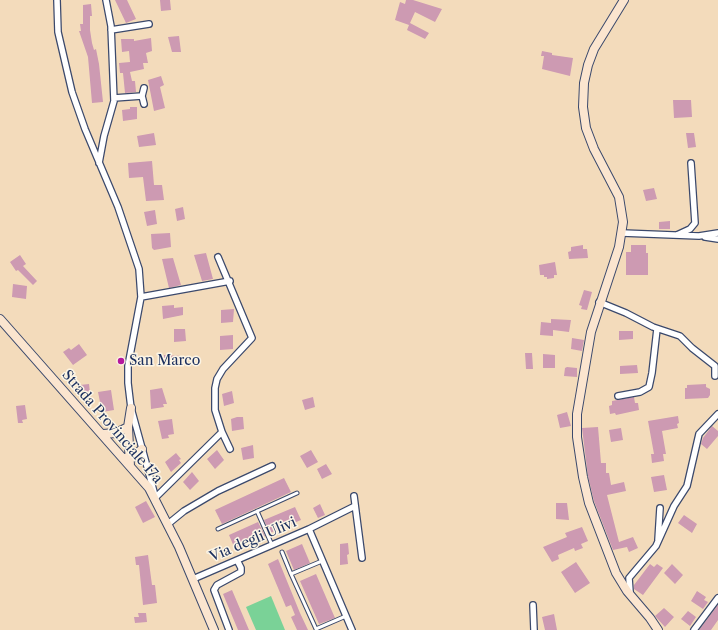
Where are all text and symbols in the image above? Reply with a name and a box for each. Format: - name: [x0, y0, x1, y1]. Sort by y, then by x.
- place label: San Marco: [129, 353, 200, 369]
- marker: San Marco: [116, 356, 126, 366]
- street label: Strada Provinciale 17a: [58, 367, 166, 487]
- street label: Via degli Ulivi: [207, 514, 299, 566]

